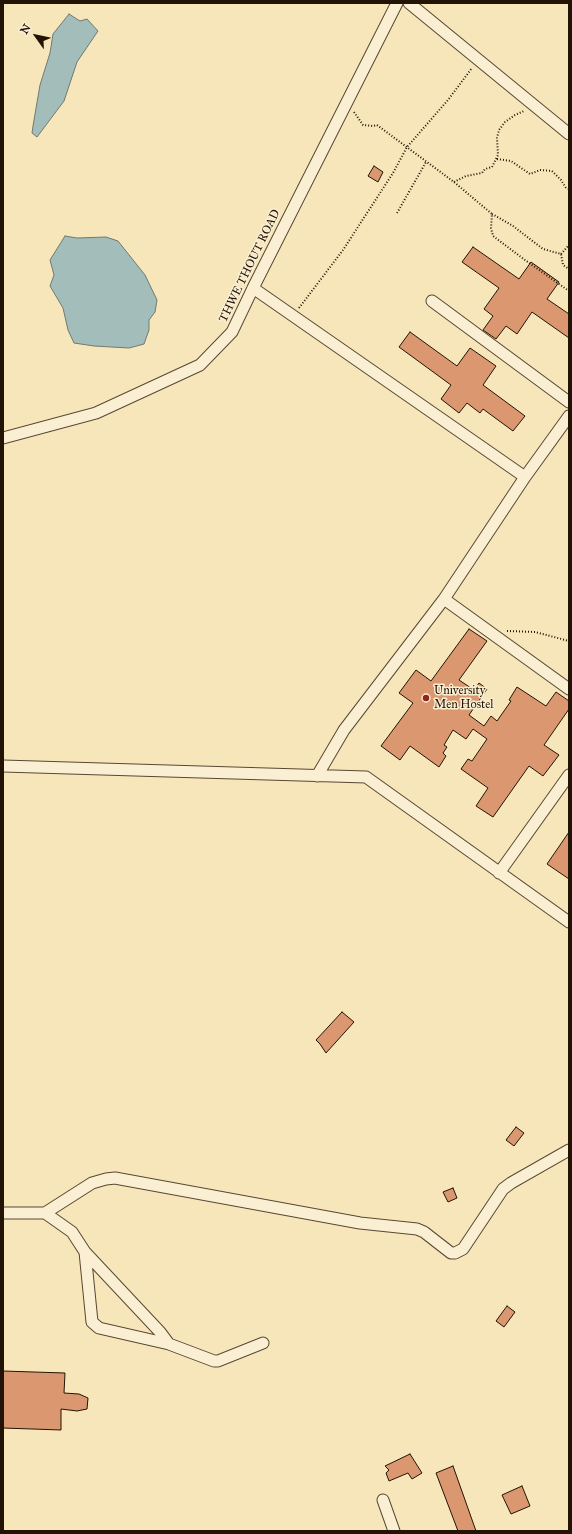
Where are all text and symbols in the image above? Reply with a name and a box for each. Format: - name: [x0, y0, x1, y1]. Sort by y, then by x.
- north arrow: [16, 16, 56, 56]
- text: N: [18, 22, 34, 37]
- street label: THWE THOUT ROAD: [216, 207, 284, 325]
- place label: University Men Hostel: [434, 684, 494, 712]
- marker: University Men Hostel: [421, 693, 431, 703]

